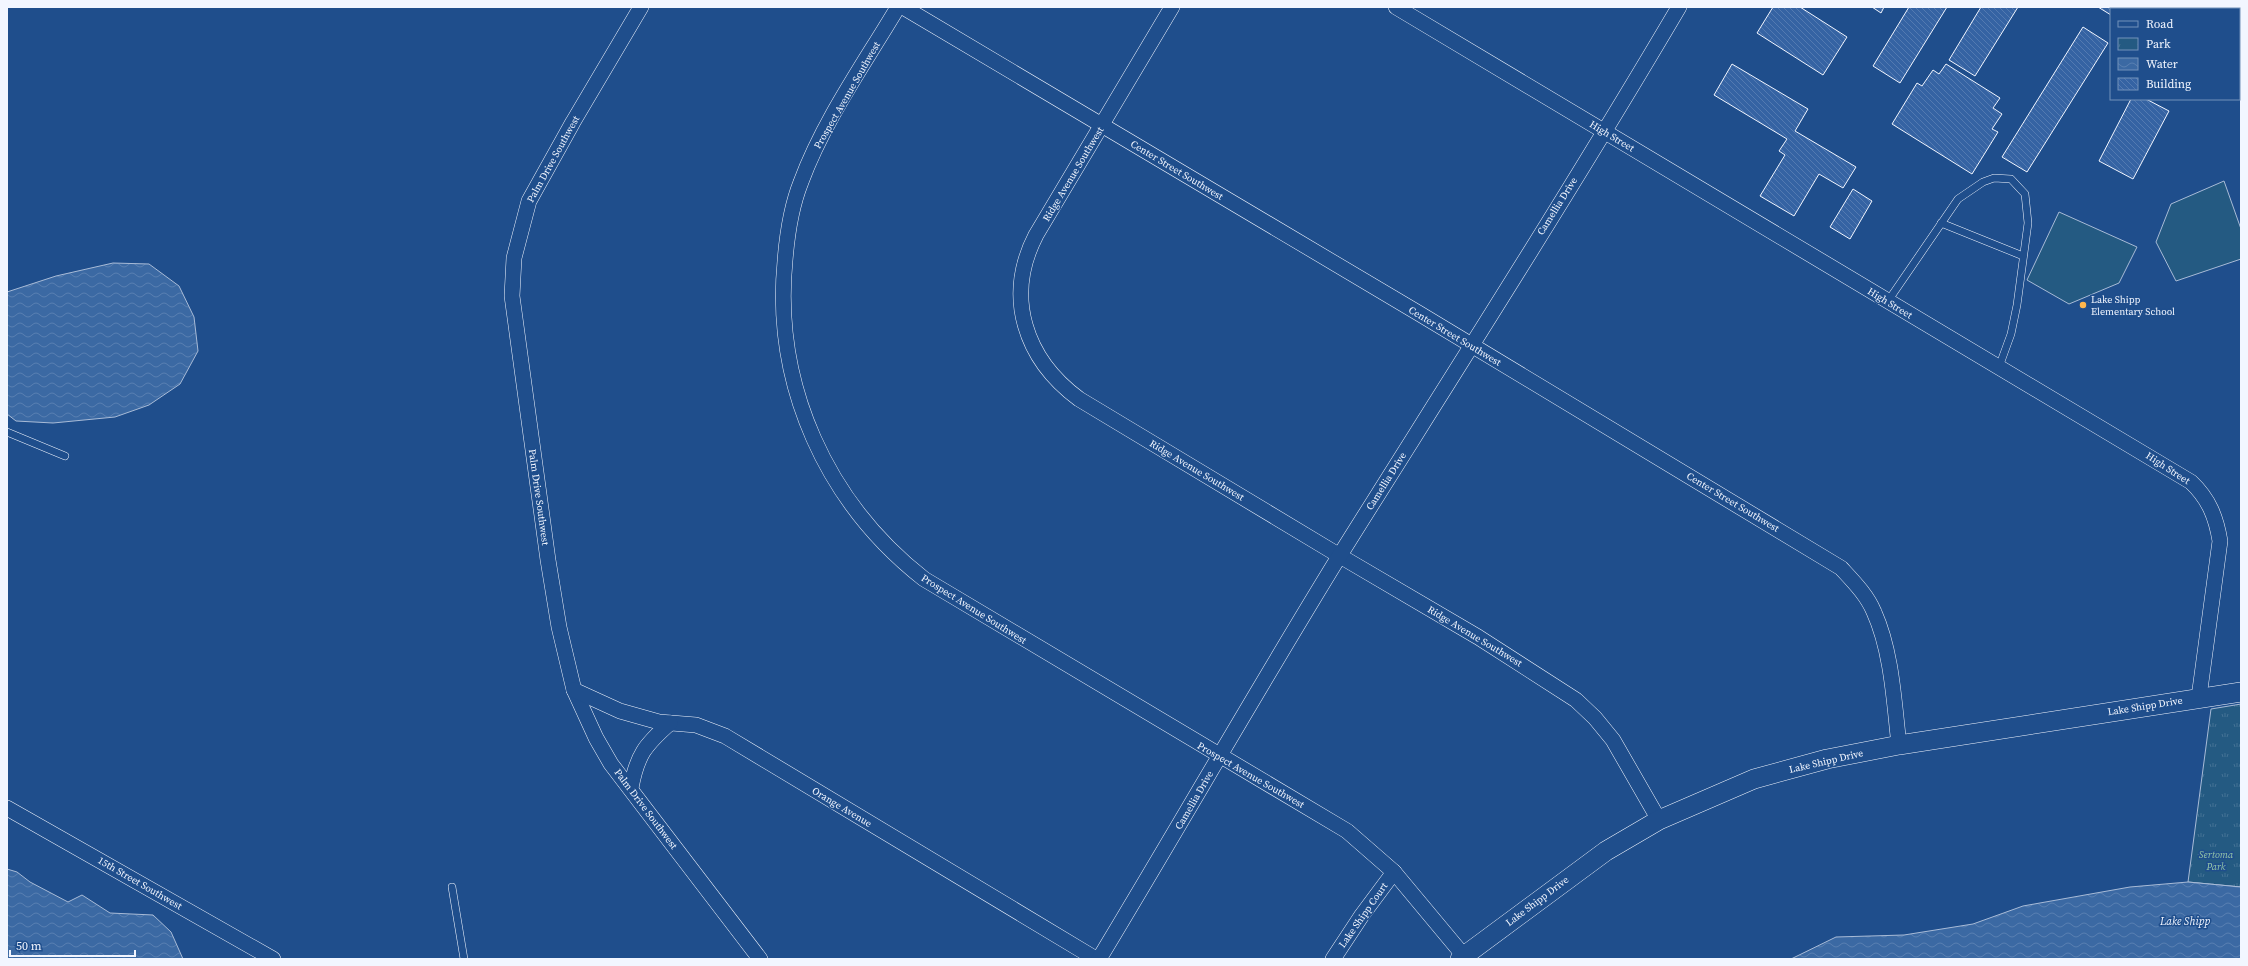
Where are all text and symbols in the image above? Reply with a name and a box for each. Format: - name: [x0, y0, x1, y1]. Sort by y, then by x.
- legend: [2110, 8, 2240, 100]
- text: Road: [2146, 16, 2173, 32]
- text: Park: [2146, 36, 2171, 52]
- street label: Prospect Avenue Southwest: [811, 38, 883, 151]
- text: Water: [2146, 56, 2178, 72]
- text: Building: [2146, 76, 2191, 92]
- street label: Palm Drive Southwest: [524, 113, 583, 205]
- street label: High Street: [1587, 118, 1637, 155]
- street label: Ridge Avenue Southwest: [1040, 124, 1107, 224]
- street label: Center Street Southwest: [1128, 137, 1226, 203]
- street label: Camellia Drive: [1534, 175, 1580, 237]
- street label: High Street: [1865, 285, 1915, 322]
- place label: Lake Shipp Elementary School: [2091, 293, 2175, 318]
- marker: Lake Shipp Elementary School: [2078, 300, 2088, 310]
- street label: Center Street Southwest: [1406, 303, 1504, 369]
- street label: Ridge Avenue Southwest: [1147, 437, 1247, 504]
- street label: Palm Drive Southwest: [526, 448, 552, 547]
- street label: High Street: [2143, 449, 2193, 488]
- street label: Camellia Drive: [1363, 450, 1409, 512]
- street label: Center Street Southwest: [1684, 469, 1782, 535]
- street label: Prospect Avenue Southwest: [919, 571, 1030, 647]
- street label: Ridge Avenue Southwest: [1425, 603, 1525, 670]
- street label: Lake Shipp Drive: [2107, 694, 2183, 718]
- street label: Prospect Avenue Southwest: [1195, 739, 1308, 811]
- street label: Lake Shipp Drive: [1788, 746, 1864, 776]
- street label: Palm Drive Southwest: [612, 766, 681, 852]
- street label: Camellia Drive: [1172, 768, 1216, 832]
- street label: Orange Avenue: [810, 784, 874, 830]
- park label: Sertoma Park: [2199, 848, 2234, 873]
- street label: 15th Street Southwest: [96, 854, 185, 913]
- street label: Lake Shipp Drive: [1503, 873, 1571, 929]
- street label: Lake Shipp Court: [1336, 879, 1391, 950]
- water label: Lake Shipp: [2159, 914, 2210, 929]
- scale bar: [10, 932, 135, 958]
- text: 50 m: [16, 938, 42, 954]

